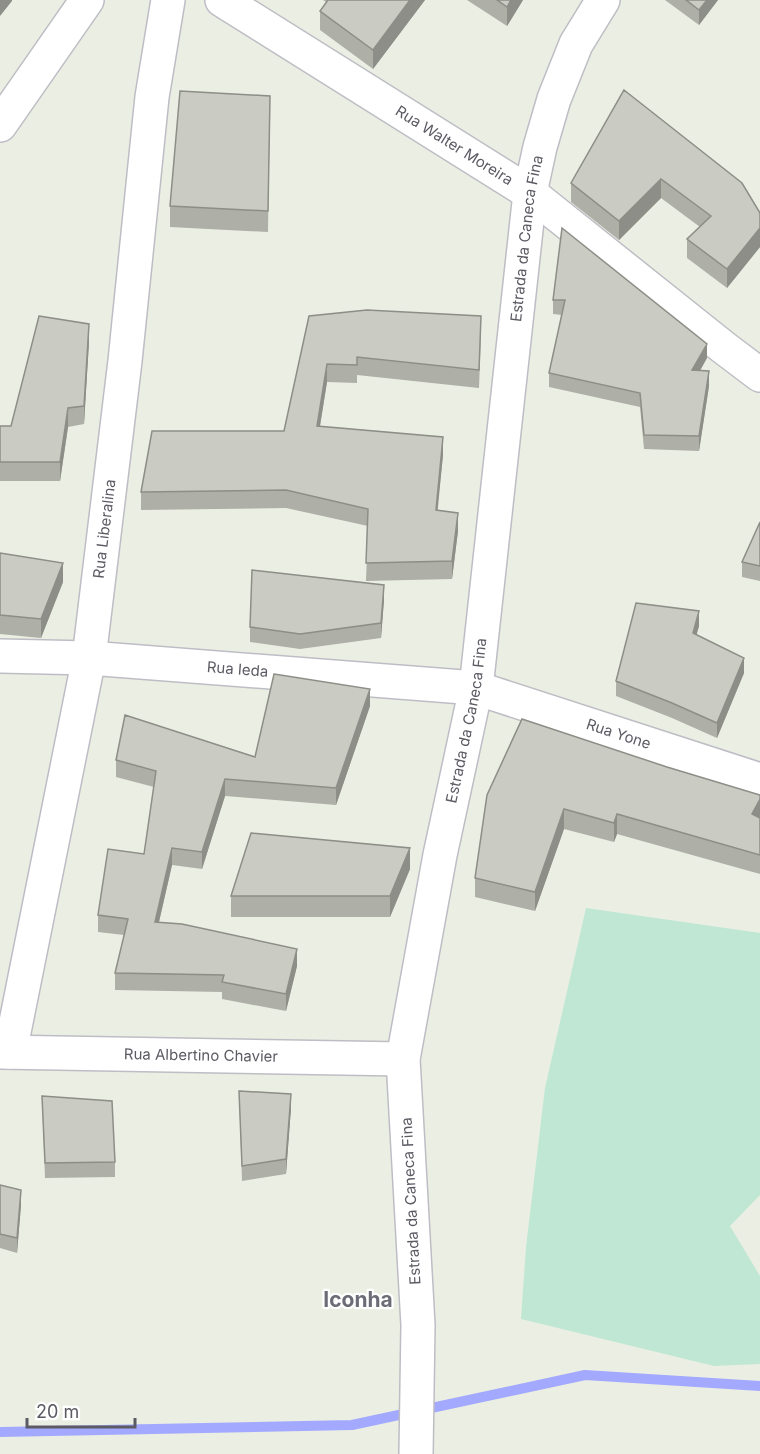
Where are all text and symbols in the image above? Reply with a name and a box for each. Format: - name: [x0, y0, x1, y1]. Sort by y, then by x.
- street label: Rua Walter Moreira: [392, 101, 517, 189]
- street label: Estrada da Caneca Fina: [506, 153, 547, 323]
- street label: Rua Liberalina: [89, 478, 120, 579]
- street label: Estrada da Caneca Fina: [441, 637, 490, 805]
- street label: Rua Ieda: [206, 657, 269, 681]
- street label: Rua Yone: [584, 714, 653, 753]
- street label: Rua Albertino Chavier: [124, 1044, 279, 1066]
- street label: Estrada da Caneca Fina: [397, 1117, 424, 1285]
- district label: Iconha: [323, 1287, 393, 1312]
- scale bar: [27, 1391, 135, 1429]
- text: 20 m: [36, 1401, 79, 1422]

